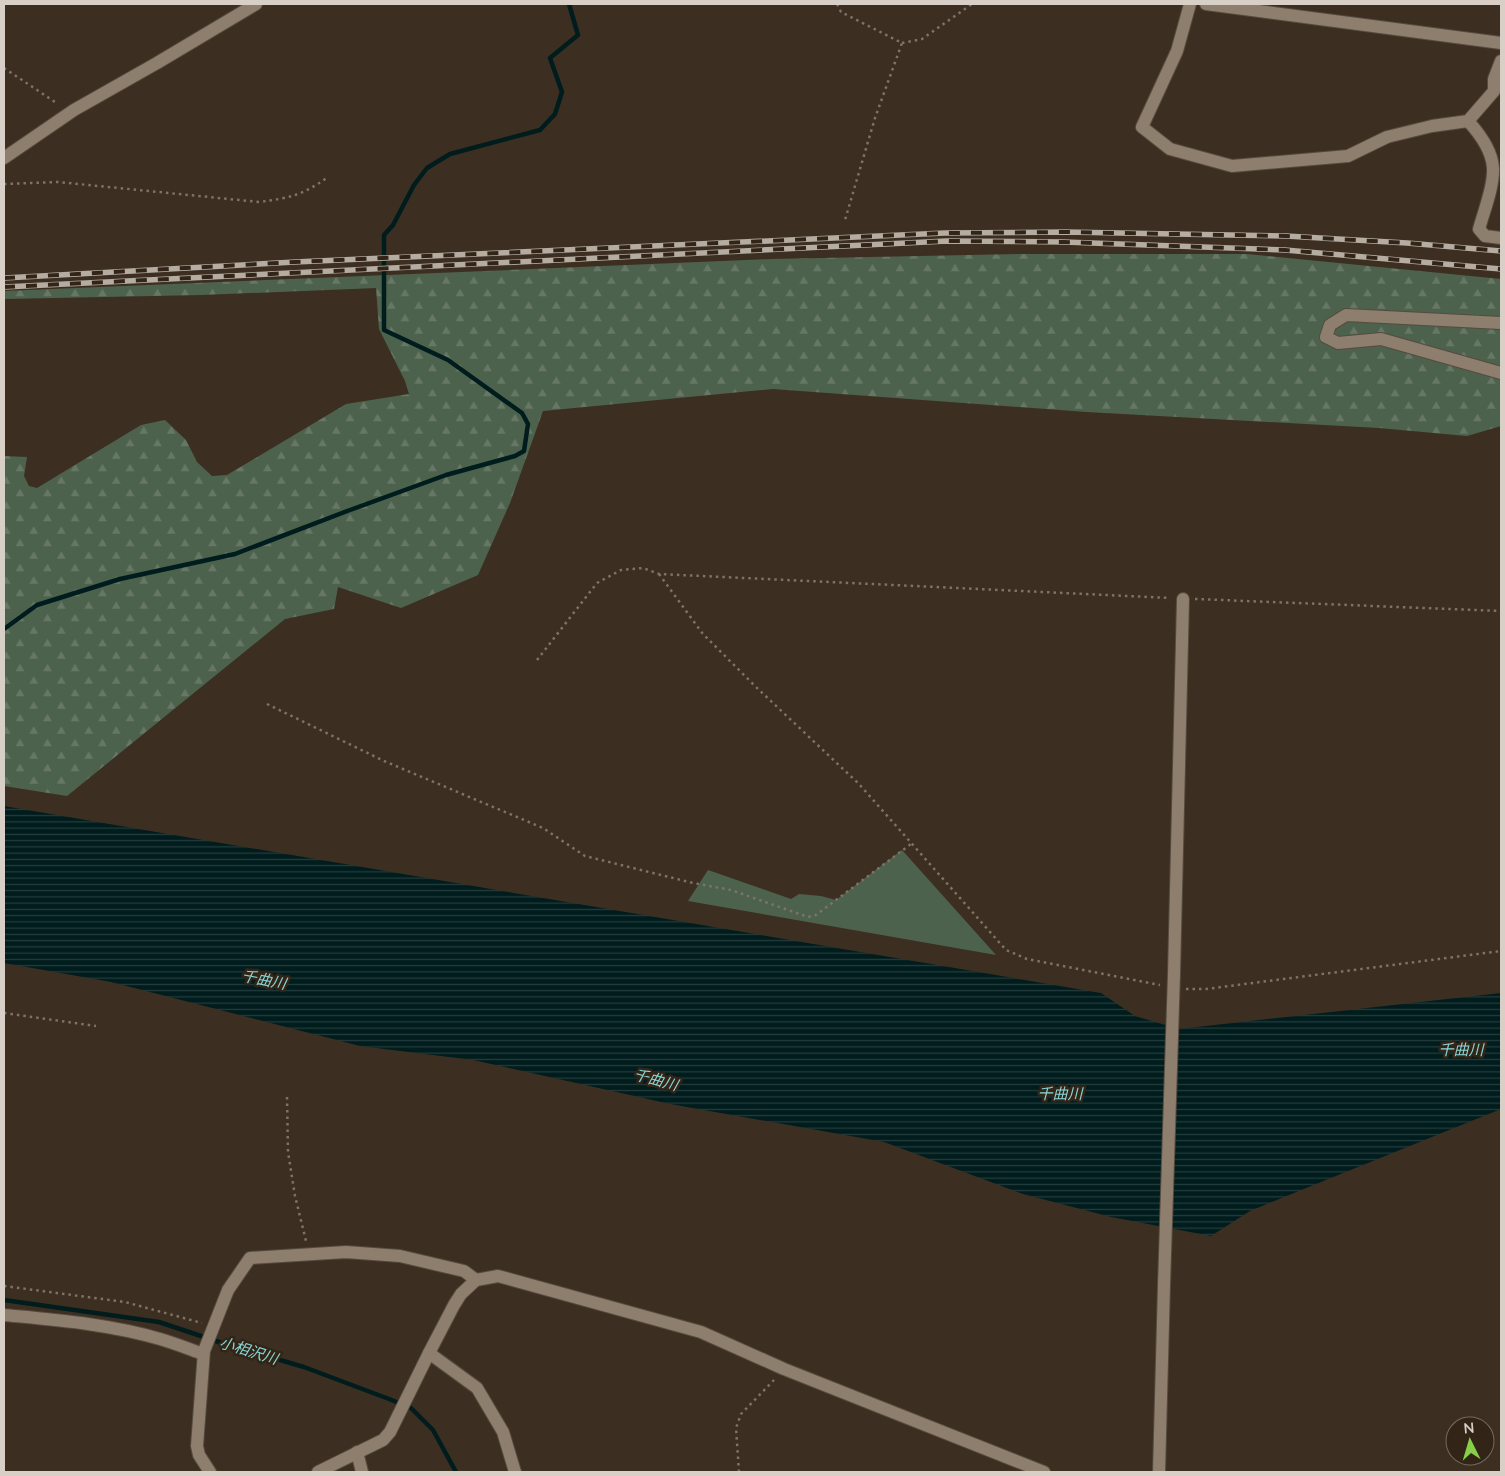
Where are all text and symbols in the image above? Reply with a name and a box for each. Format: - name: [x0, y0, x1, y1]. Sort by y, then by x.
- water label: 千曲川: [240, 966, 290, 993]
- water label: 千曲川: [1438, 1040, 1485, 1058]
- water label: 千曲川: [632, 1064, 682, 1094]
- water label: 千曲川: [1037, 1084, 1084, 1102]
- water label: 小相沢川: [218, 1333, 282, 1368]
- north arrow: [1445, 1416, 1495, 1466]
- text: N: [1463, 1419, 1475, 1436]

